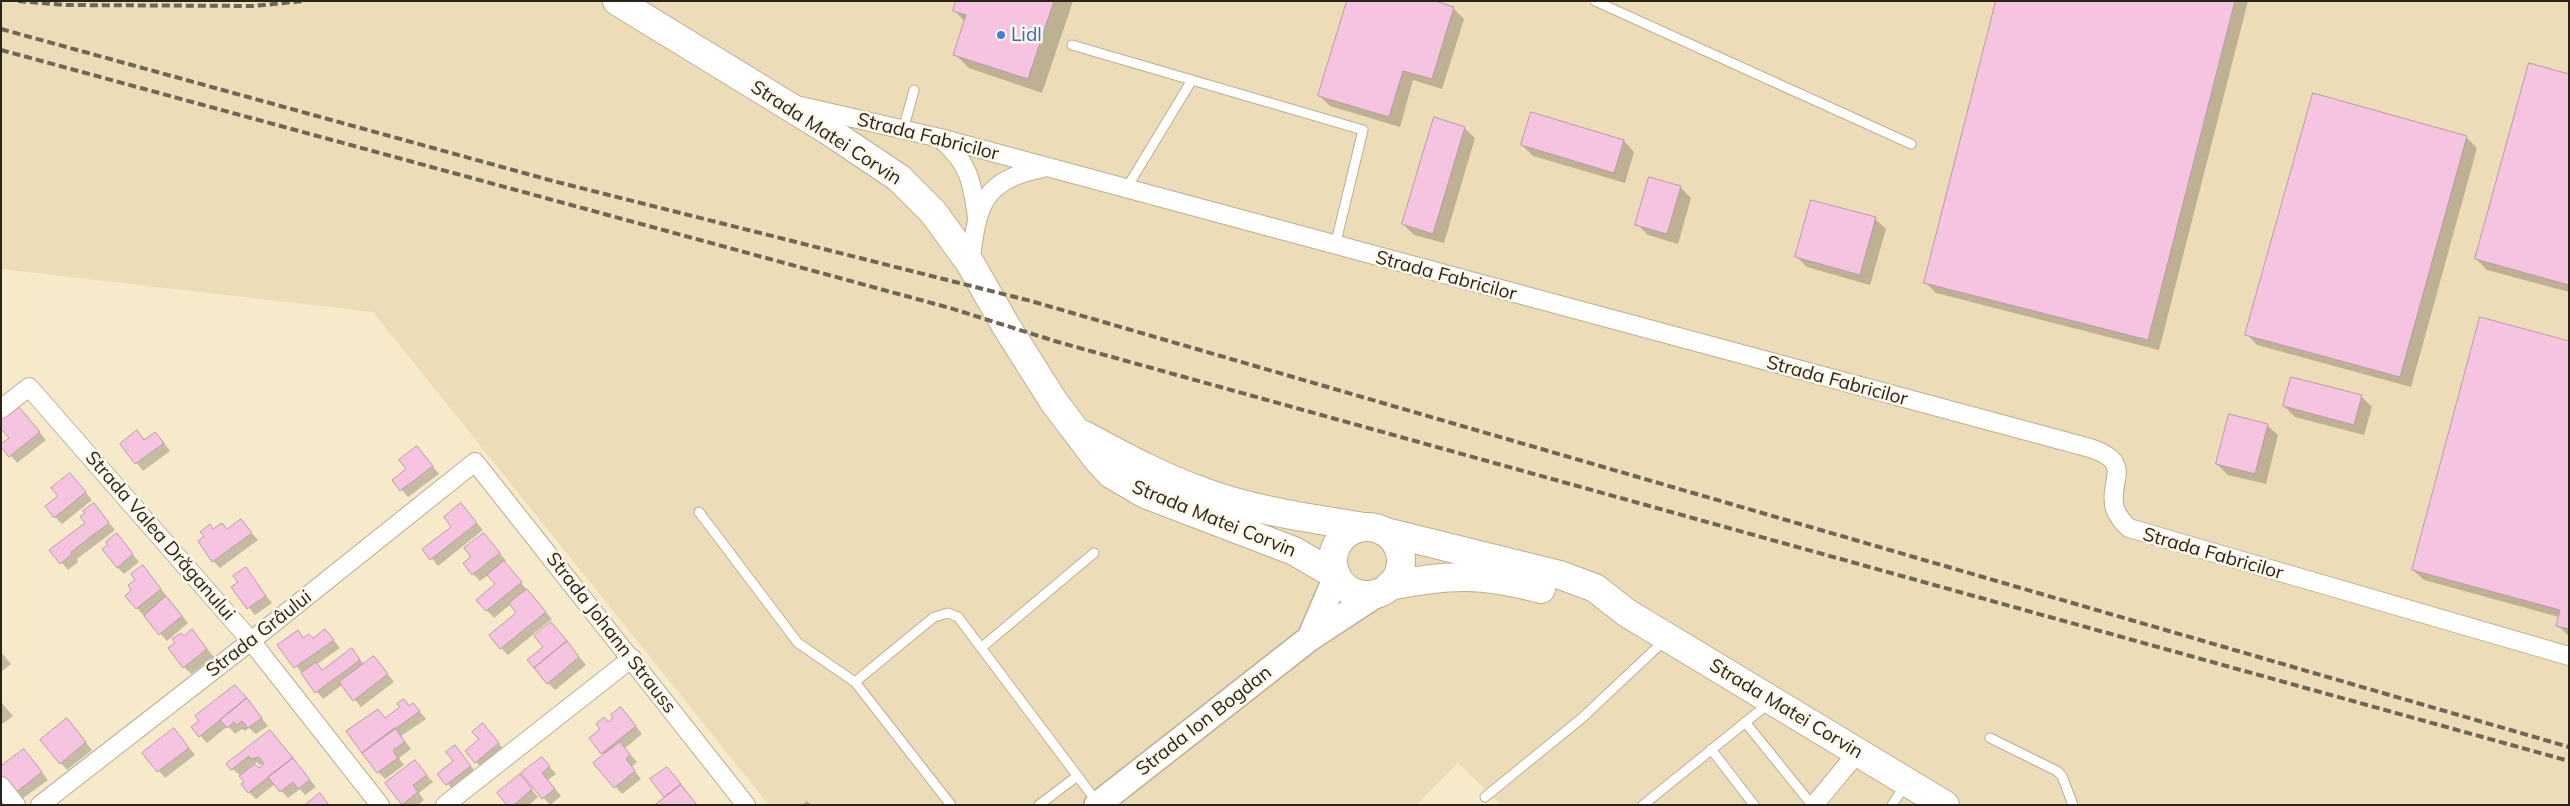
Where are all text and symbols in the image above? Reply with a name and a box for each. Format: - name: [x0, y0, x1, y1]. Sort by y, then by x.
- place label: Lidl: [1011, 24, 1042, 46]
- marker: Lidl: [995, 29, 1007, 41]
- street label: Strada Matei Corvin: [746, 76, 906, 190]
- street label: Strada Fabricilor: [855, 108, 1001, 166]
- street label: Strada Fabricilor: [1373, 246, 1519, 306]
- street label: Strada Fabricilor: [1764, 351, 1910, 411]
- street label: Strada Valea Drăganului: [80, 447, 240, 625]
- street label: Strada Matei Corvin: [1129, 476, 1299, 562]
- street label: Strada Fabricilor: [2140, 523, 2286, 585]
- street label: Strada Johann Strauss: [541, 548, 681, 718]
- street label: Strada Grâului: [202, 586, 316, 682]
- street label: Strada Matei Corvin: [1705, 654, 1867, 764]
- street label: Strada Ion Bogdan: [1132, 661, 1276, 781]

